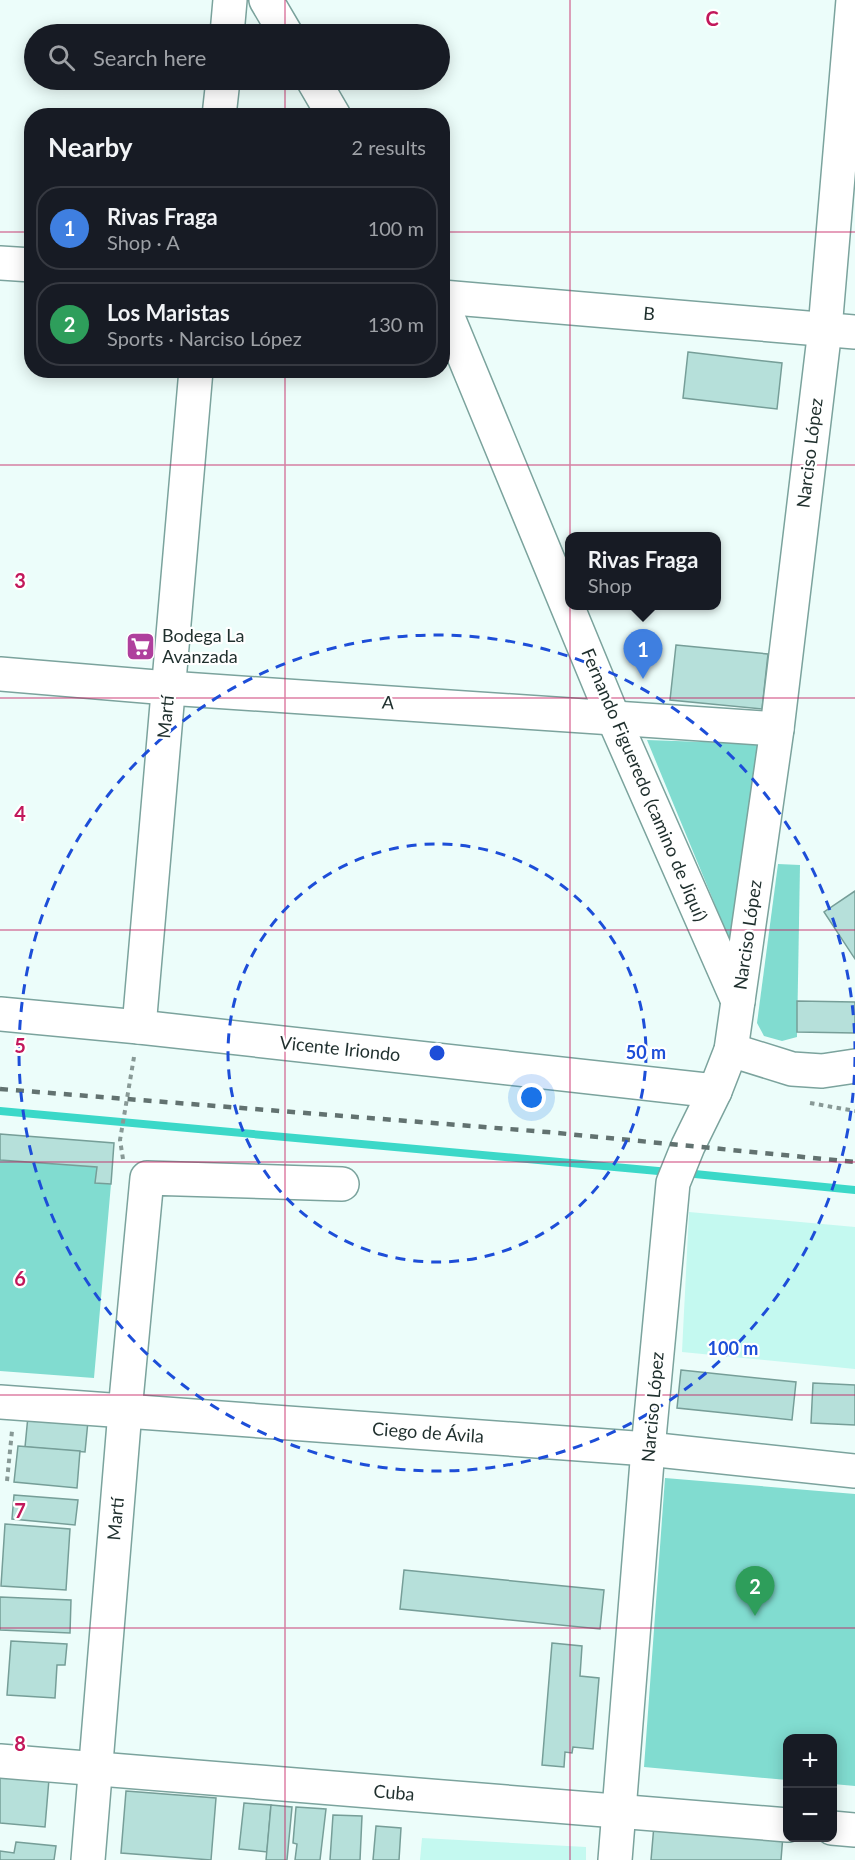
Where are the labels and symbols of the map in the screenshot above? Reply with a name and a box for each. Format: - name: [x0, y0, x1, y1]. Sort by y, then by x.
- text: C: [705, 6, 719, 30]
- street label: B: [642, 302, 656, 324]
- street label: Narciso López: [791, 397, 827, 509]
- text: 3: [14, 568, 26, 592]
- place label: Bodega La Avanzada: [162, 624, 244, 667]
- supermarket icon: Bodega La Avanzada: [125, 630, 157, 662]
- pin: 1: [624, 630, 662, 679]
- street label: Fernando Figueredo (camino de Jiquí): [577, 645, 713, 924]
- street label: A: [381, 691, 396, 713]
- street label: Martí: [152, 694, 178, 739]
- text: 4: [14, 801, 26, 825]
- street label: Narciso López: [728, 879, 766, 991]
- street label: Vicente Iriondo: [279, 1031, 402, 1065]
- text: 5: [14, 1033, 26, 1057]
- text: 50 m: [626, 1041, 666, 1063]
- centre of rings: [427, 1043, 447, 1063]
- your location: [517, 1083, 546, 1112]
- text: 6: [14, 1266, 26, 1290]
- text: 100 m: [708, 1337, 758, 1359]
- street label: Narciso López: [636, 1351, 668, 1463]
- street label: Ciego de Ávila: [372, 1417, 485, 1447]
- street label: Martí: [102, 1496, 128, 1541]
- text: 7: [14, 1498, 26, 1522]
- pin: 2: [736, 1566, 774, 1616]
- text: 8: [14, 1731, 26, 1755]
- street label: Cuba: [373, 1779, 415, 1805]

